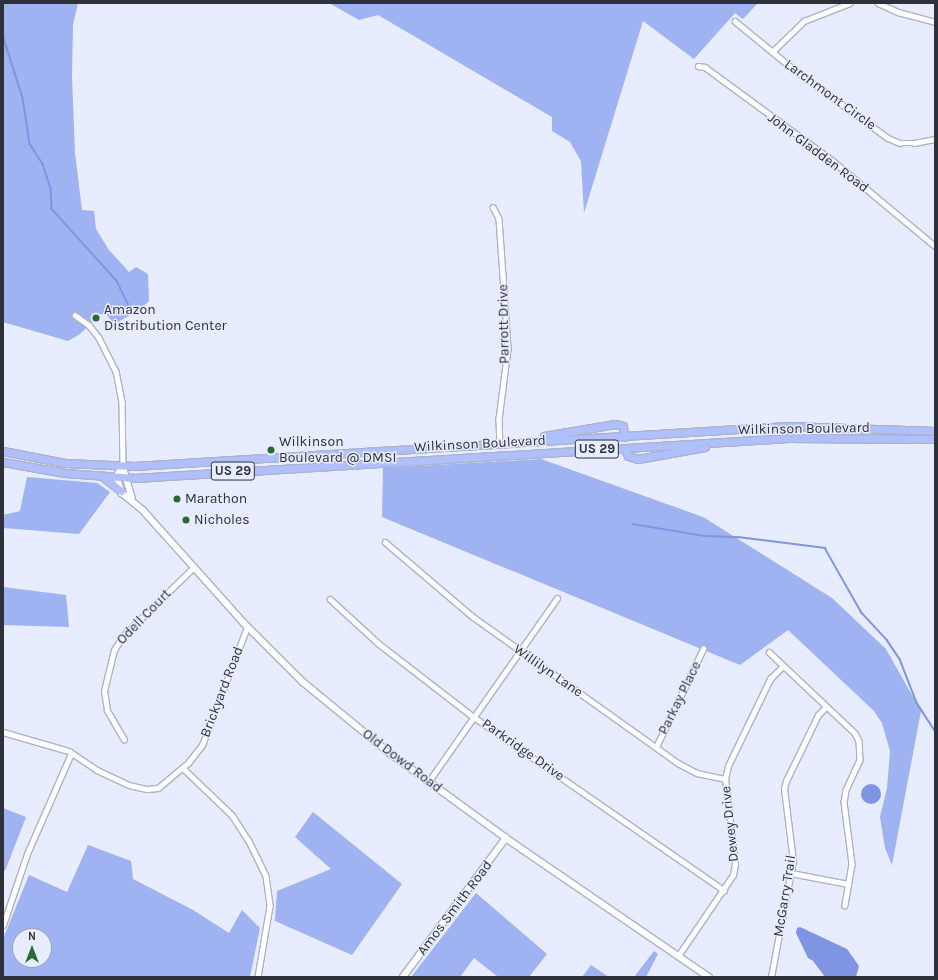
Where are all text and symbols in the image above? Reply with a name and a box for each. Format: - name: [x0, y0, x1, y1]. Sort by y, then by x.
- street label: Larchmont Circle: [781, 56, 879, 134]
- street label: John Gladden Road: [764, 110, 872, 196]
- street label: Parrott Drive: [495, 284, 513, 364]
- place label: Amazon Distribution Center: [104, 302, 227, 334]
- marker: Amazon Distribution Center: [91, 313, 101, 323]
- street label: Wilkinson Boulevard: [738, 419, 870, 439]
- street label: Wilkinson Boulevard: [414, 432, 546, 456]
- place label: Wilkinson Boulevard @ DMSI: [279, 434, 396, 466]
- road number: US 29: [574, 438, 620, 460]
- marker: Wilkinson Boulevard @ DMSI: [266, 445, 276, 455]
- road number: US 29: [210, 460, 256, 482]
- place label: Marathon: [185, 491, 247, 507]
- marker: Marathon: [172, 494, 182, 504]
- place label: Nicholes: [194, 512, 250, 528]
- marker: Nicholes: [181, 515, 191, 525]
- street label: Odell Court: [113, 586, 175, 648]
- street label: Willilyn Lane: [510, 641, 586, 701]
- street label: Brickyard Road: [197, 644, 247, 740]
- street label: Parkay Place: [655, 658, 705, 738]
- street label: Parkridge Drive: [478, 715, 568, 785]
- street label: Old Dowd Road: [359, 726, 445, 796]
- street label: Dewey Drive: [718, 785, 742, 863]
- street label: McGarry Trail: [770, 854, 800, 938]
- street label: Amos Smith Road: [414, 857, 496, 959]
- north arrow: [12, 928, 52, 968]
- text: N: [28, 930, 36, 943]

